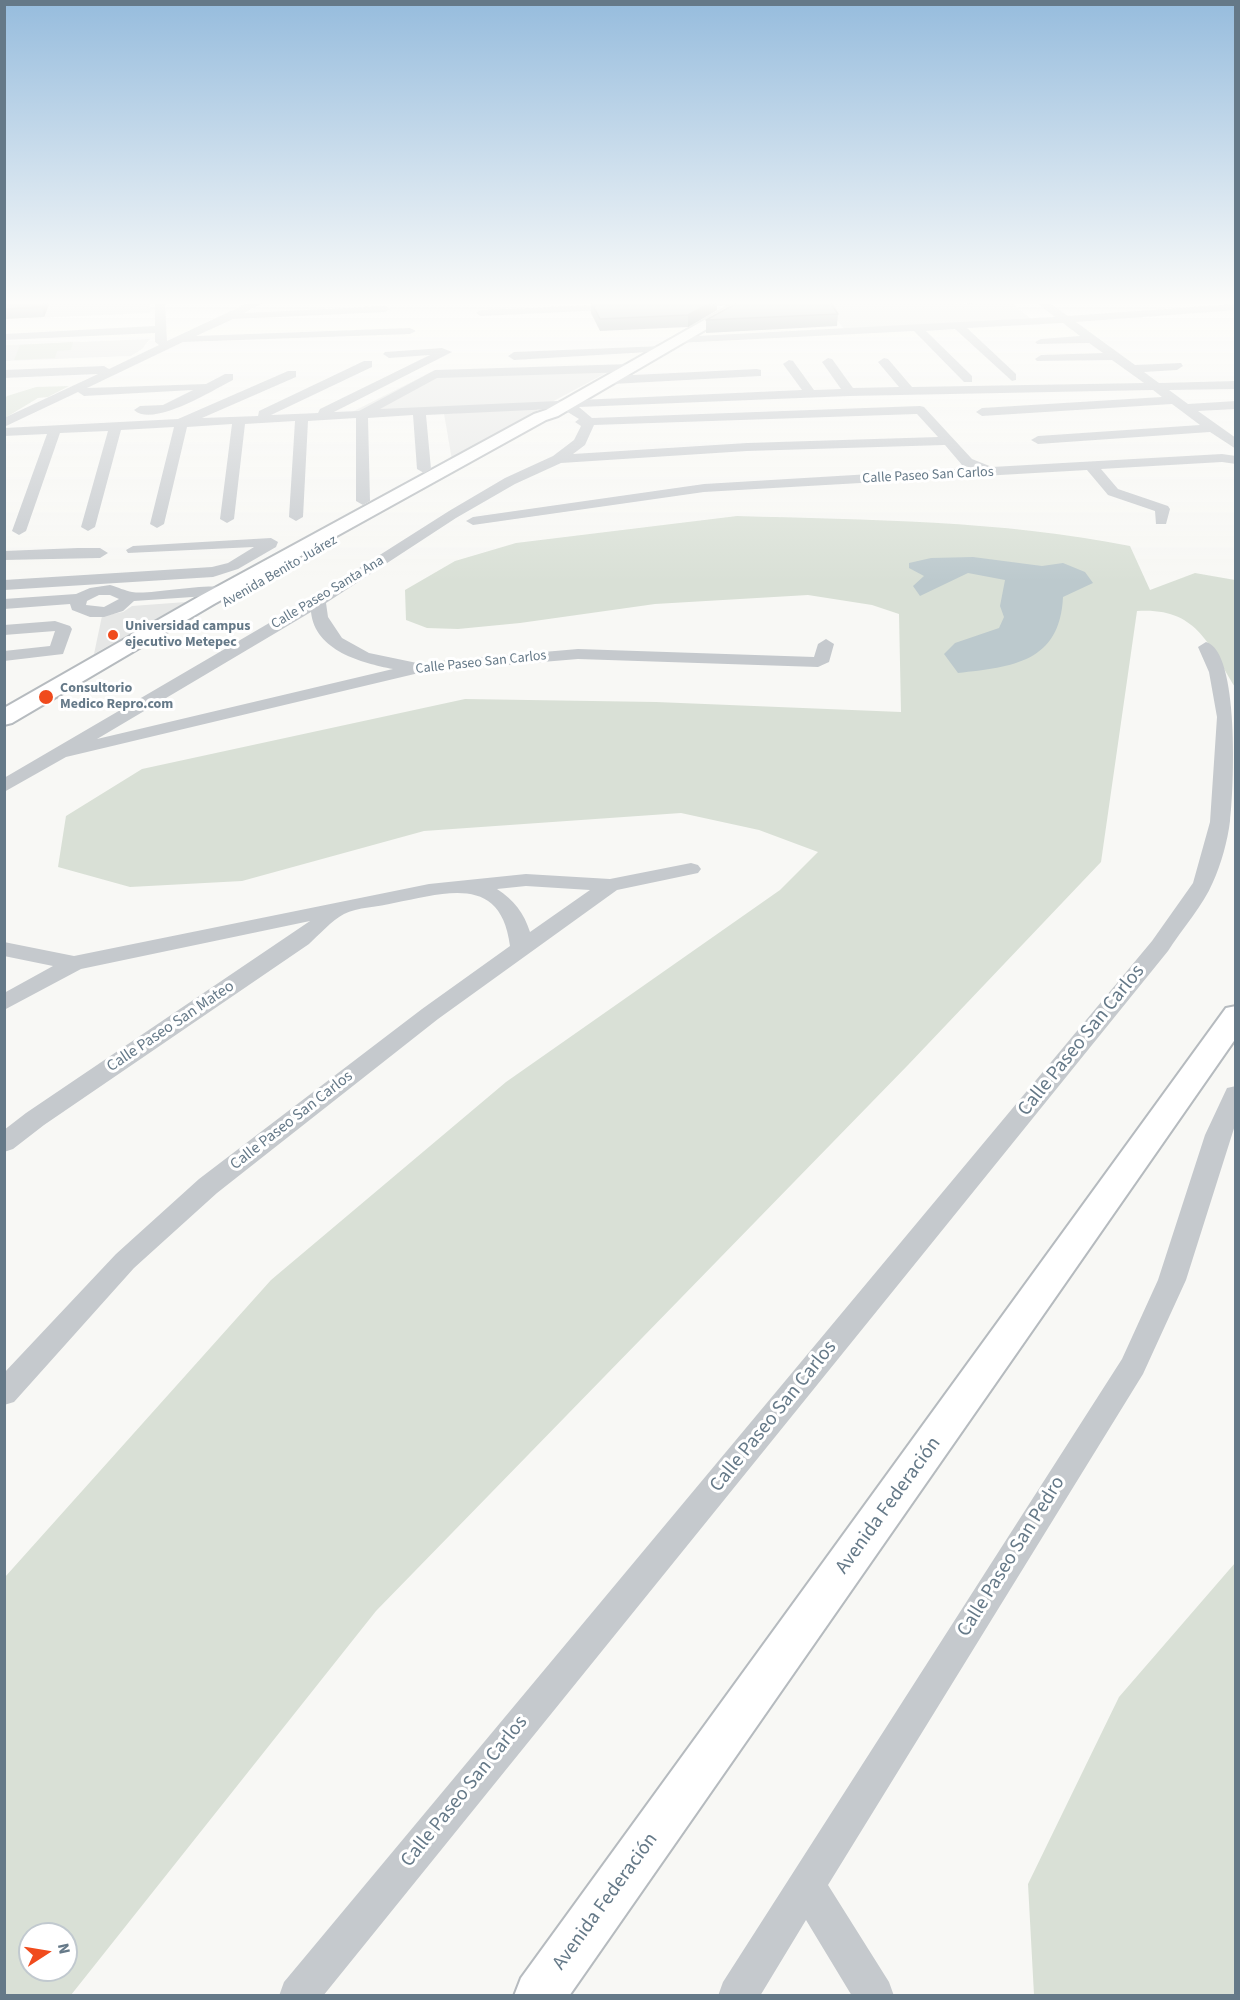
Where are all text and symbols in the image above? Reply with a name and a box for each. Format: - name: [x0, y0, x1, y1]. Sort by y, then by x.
- street label: Calle Paseo San Carlos: [862, 464, 994, 488]
- street label: Avenida Benito Juárez: [220, 532, 340, 612]
- street label: Calle Paseo Santa Ana: [269, 553, 387, 633]
- place label: Universidad campus ejecutivo Metepec: [125, 619, 250, 652]
- marker: Universidad campus ejecutivo Metepec: [106, 628, 120, 642]
- street label: Calle Paseo San Carlos: [415, 648, 547, 678]
- place label: Consultorio Medico Repro.com: [60, 681, 173, 714]
- marker: Consultorio Medico Repro.com: [37, 688, 55, 706]
- street label: Calle Paseo San Carlos: [1014, 961, 1150, 1121]
- street label: Calle Paseo San Mateo: [104, 977, 238, 1077]
- street label: Calle Paseo San Carlos: [227, 1067, 357, 1175]
- street label: Calle Paseo San Carlos: [706, 1337, 842, 1497]
- street label: Avenida Federación: [831, 1433, 947, 1579]
- street label: Calle Paseo San Pedro: [953, 1472, 1071, 1642]
- street label: Calle Paseo San Carlos: [397, 1712, 533, 1872]
- street label: Avenida Federación: [548, 1829, 664, 1975]
- north arrow: [18, 1922, 78, 1982]
- text: N: [52, 1941, 76, 1956]

